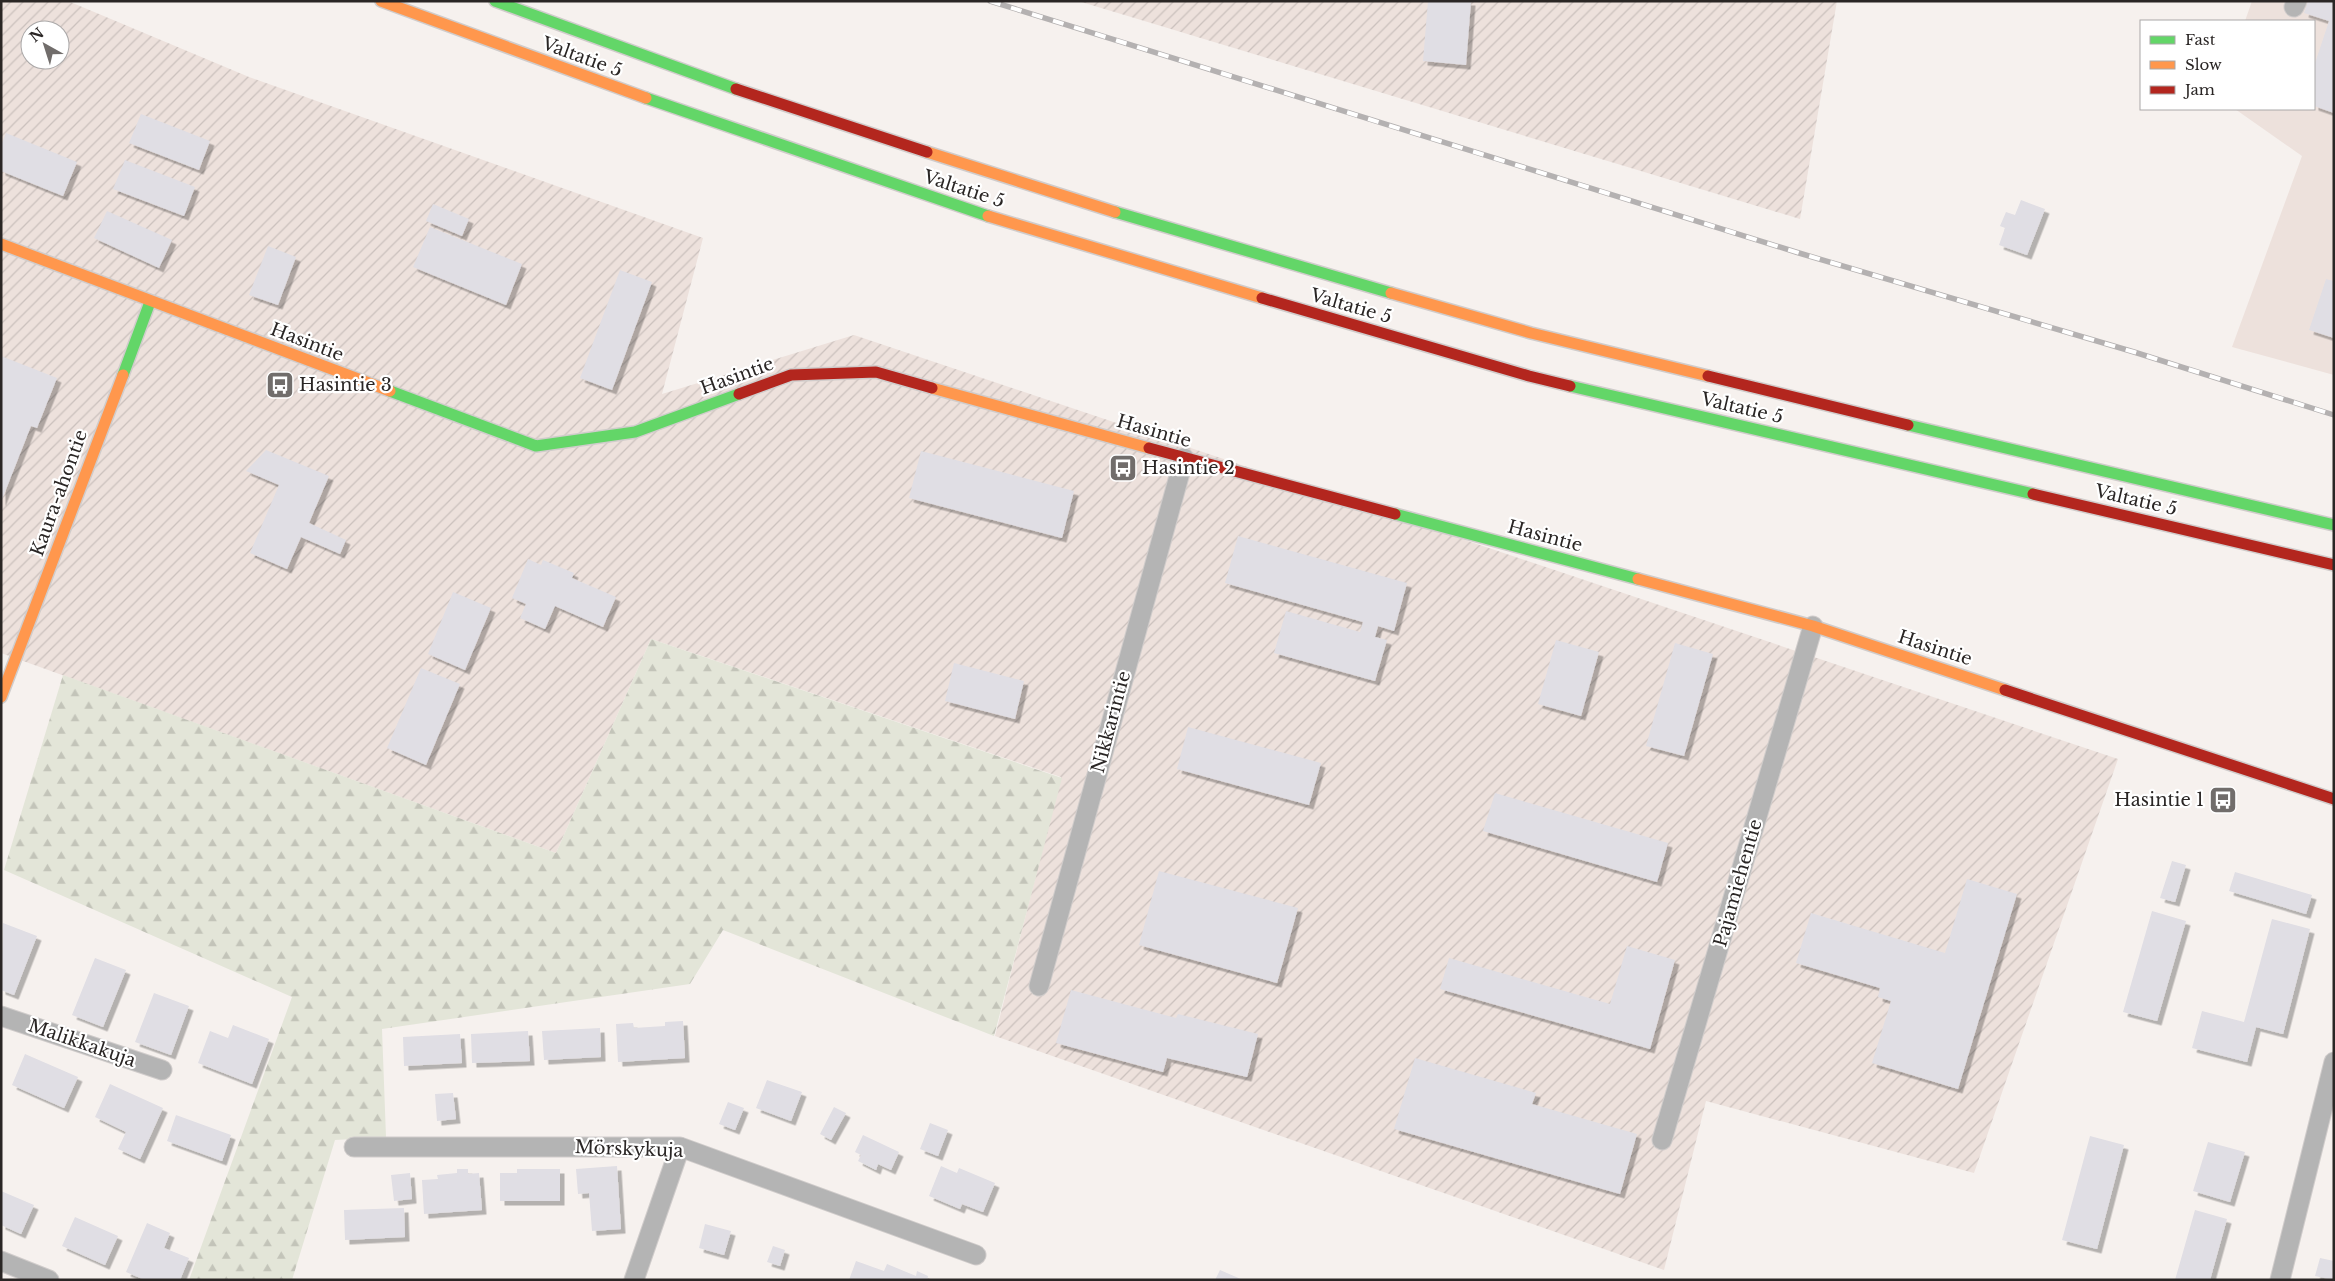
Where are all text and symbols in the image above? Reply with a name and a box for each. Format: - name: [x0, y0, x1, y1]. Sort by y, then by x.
- north arrow: [20, 20, 70, 70]
- legend: [2140, 20, 2315, 110]
- text: N: [26, 24, 48, 46]
- text: Fast: [2185, 30, 2216, 49]
- street label: Valtatie 5: [538, 32, 625, 82]
- text: Slow: [2185, 55, 2222, 74]
- text: Jam: [2183, 80, 2215, 99]
- street label: Valtatie 5: [920, 165, 1007, 212]
- street label: Valtatie 5: [1307, 284, 1394, 328]
- street label: Hasintie: [267, 318, 347, 366]
- street label: Hasintie: [697, 353, 777, 399]
- bus stop icon: Hasintie 3: [265, 370, 295, 400]
- place label: Hasintie 3: [299, 374, 392, 396]
- street label: Valtatie 5: [1698, 388, 1785, 428]
- street label: Hasintie: [1114, 410, 1194, 452]
- street label: Kaura-ahontie: [26, 427, 92, 559]
- bus stop icon: Hasintie 2: [1108, 453, 1138, 483]
- place label: Hasintie 2: [1142, 457, 1235, 479]
- street label: Valtatie 5: [2092, 480, 2179, 520]
- street label: Hasintie: [1505, 515, 1585, 557]
- street label: Hasintie: [1895, 626, 1975, 670]
- street label: Nikkarintie: [1087, 669, 1135, 775]
- bus stop icon: Hasintie 1: [2208, 785, 2238, 815]
- place label: Hasintie 1: [2114, 789, 2204, 811]
- street label: Pajamiehentie: [1709, 817, 1767, 949]
- street label: Malikkakuja: [25, 1014, 139, 1072]
- street label: Mörskykuja: [574, 1136, 684, 1162]

